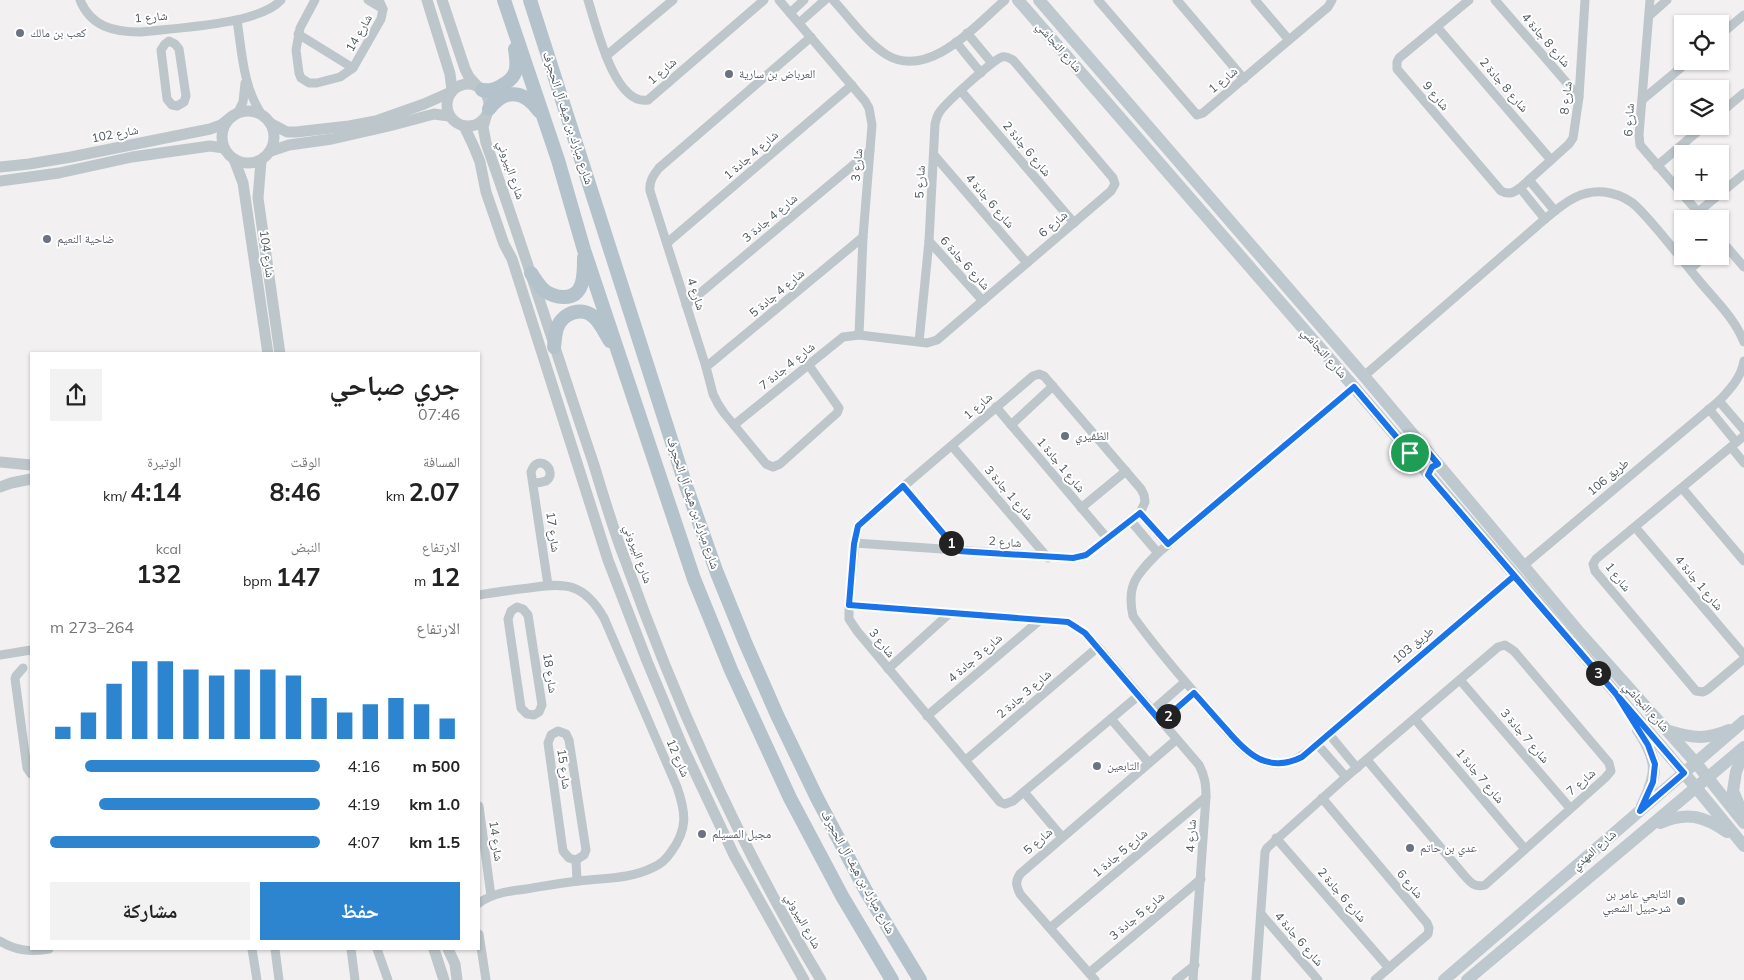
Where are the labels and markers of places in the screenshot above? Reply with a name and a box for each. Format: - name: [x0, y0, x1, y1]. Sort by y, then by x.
- place label: كعب بن مالك: [30, 25, 86, 40]
- marker: كعب بن مالك: [14, 27, 26, 39]
- place label: العرباض بن سارية: [739, 66, 816, 81]
- marker: العرباض بن سارية: [723, 68, 735, 80]
- place label: ضاحية النعيم: [57, 231, 115, 247]
- marker: ضاحية النعيم: [41, 233, 53, 245]
- place label: الظفيري: [1075, 428, 1109, 446]
- marker: الظفيري: [1059, 430, 1071, 442]
- pin: [1389, 432, 1431, 474]
- pin: 1: [938, 530, 964, 556]
- pin: 3: [1586, 660, 1610, 686]
- pin: 2: [1156, 704, 1180, 728]
- place label: التابعين: [1107, 758, 1140, 773]
- marker: التابعين: [1091, 760, 1103, 772]
- place label: مجبل المسيلم: [712, 826, 771, 842]
- marker: مجبل المسيلم: [696, 828, 708, 840]
- place label: عدي بن حاتم: [1420, 840, 1477, 858]
- marker: عدي بن حاتم: [1404, 842, 1416, 854]
- place label: التابعي عامر بن شرحبيل الشعبي: [1603, 886, 1671, 918]
- marker: التابعي عامر بن شرحبيل الشعبي: [1675, 895, 1687, 907]

